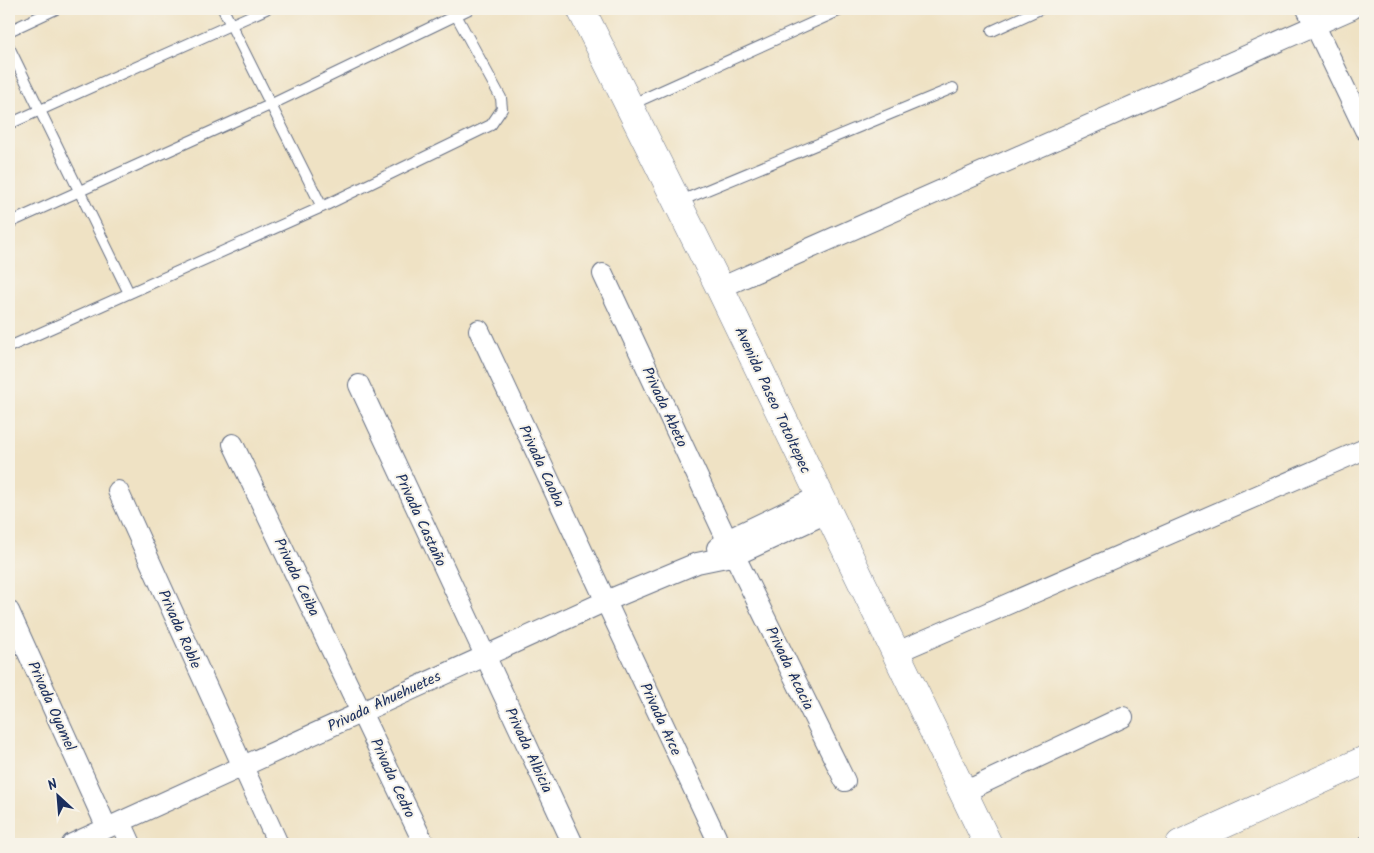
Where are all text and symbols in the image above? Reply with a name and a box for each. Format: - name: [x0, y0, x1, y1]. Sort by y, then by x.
- street label: Avenida Paseo Totoltepec: [727, 323, 817, 478]
- street label: Privada Abeto: [635, 363, 693, 452]
- street label: Privada Caoba: [512, 421, 571, 512]
- street label: Privada Castaño: [388, 470, 452, 571]
- street label: Privada Ceiba: [267, 534, 325, 621]
- street label: Privada Roble: [151, 586, 207, 673]
- street label: Privada Acacia: [758, 622, 820, 714]
- street label: Privada Oyamel: [21, 658, 82, 756]
- street label: Privada Ahuehuetes: [324, 665, 446, 739]
- street label: Privada Arce: [633, 679, 688, 760]
- street label: Privada Albicia: [498, 704, 558, 797]
- street label: Privada Cedro: [363, 735, 421, 822]
- north arrow: [32, 770, 82, 820]
- text: N: [44, 773, 62, 797]

